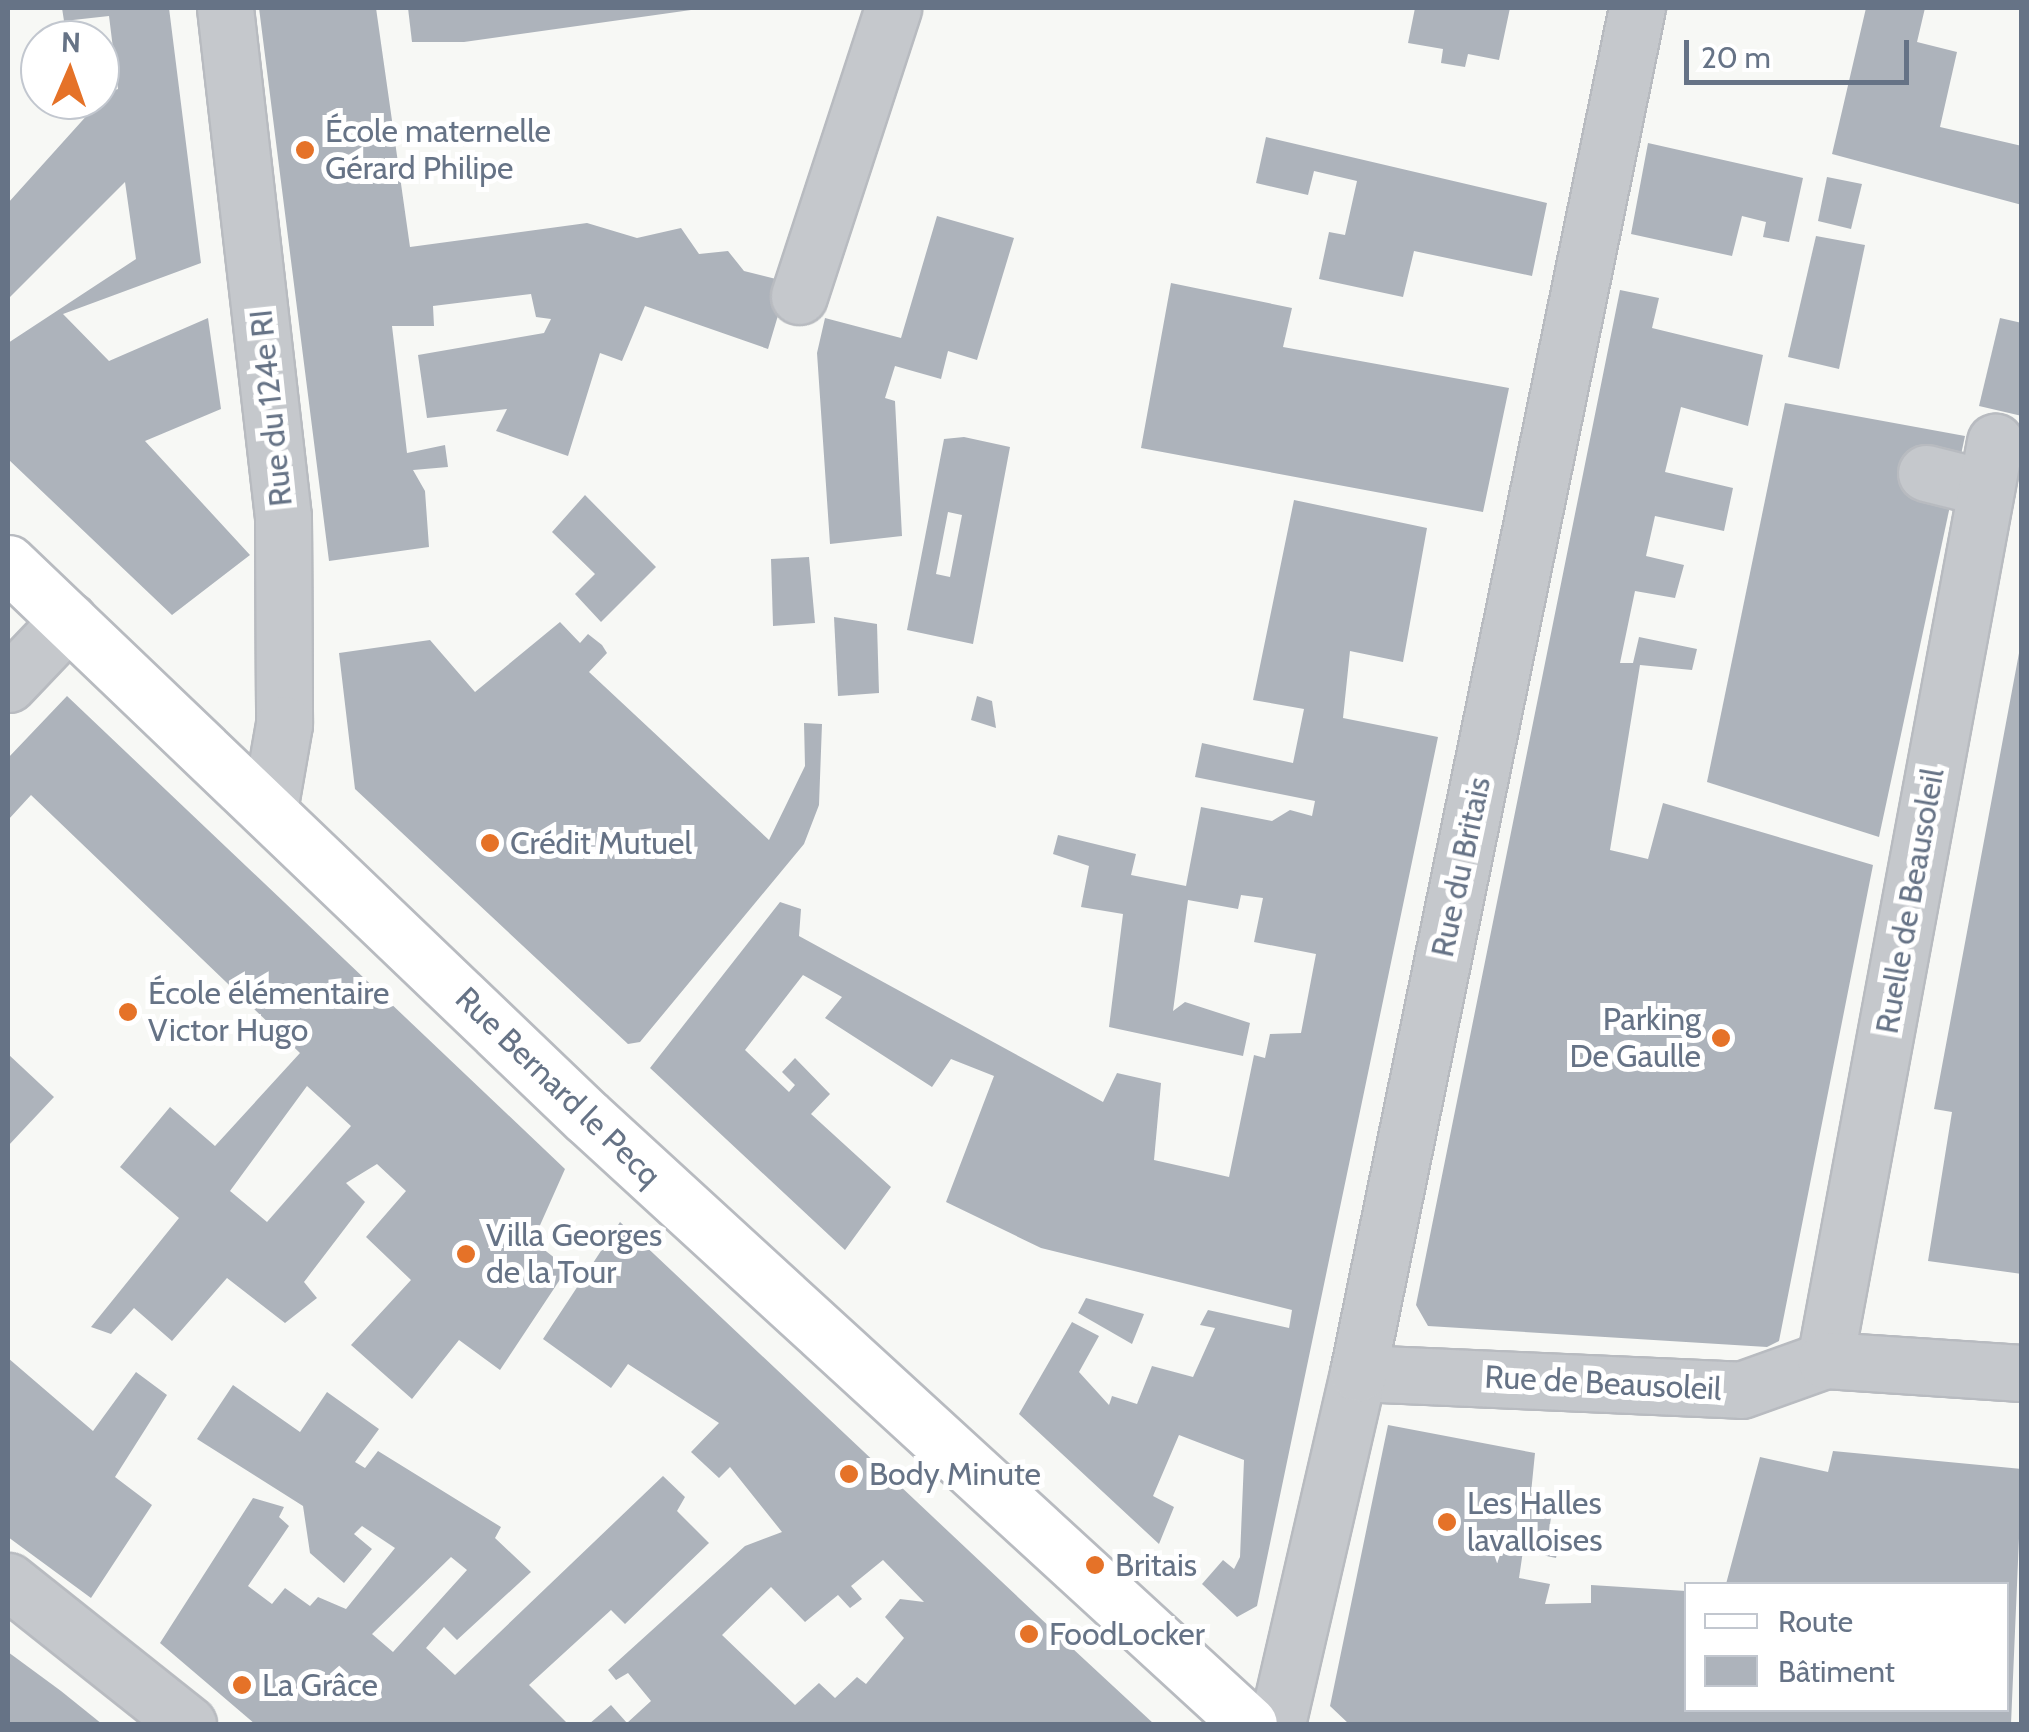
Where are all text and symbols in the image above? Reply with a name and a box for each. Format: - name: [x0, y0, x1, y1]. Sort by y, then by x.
- north arrow: [20, 20, 120, 120]
- scale bar: [1689, 20, 1914, 82]
- text: N: [60, 25, 81, 59]
- text: 20 m: [1701, 39, 1771, 76]
- place label: École maternelle Gérard Philipe: [325, 113, 551, 188]
- marker: École maternelle Gérard Philipe: [294, 139, 316, 161]
- street label: Rue du 124e RI: [242, 308, 300, 508]
- street label: Ruelle de Beausoleil: [1868, 765, 1952, 1037]
- street label: Rue du Britais: [1423, 774, 1499, 960]
- place label: Crédit Mutuel: [510, 824, 692, 862]
- marker: Crédit Mutuel: [479, 832, 501, 854]
- place label: École élémentaire Victor Hugo: [148, 975, 389, 1050]
- street label: Rue Bernard le Pecq: [447, 979, 669, 1195]
- marker: École élémentaire Victor Hugo: [117, 1001, 139, 1023]
- place label: Parking De Gaulle: [1569, 1001, 1701, 1076]
- marker: Parking De Gaulle: [1710, 1027, 1732, 1049]
- place label: Villa Georges de la Tour: [486, 1217, 662, 1292]
- marker: Villa Georges de la Tour: [455, 1243, 477, 1265]
- street label: Rue de Beausoleil: [1484, 1358, 1722, 1408]
- place label: Body Minute: [869, 1455, 1041, 1493]
- marker: Body Minute: [838, 1463, 860, 1485]
- place label: Les Halles lavalloises: [1467, 1485, 1602, 1560]
- marker: Les Halles lavalloises: [1436, 1511, 1458, 1533]
- place label: Britais: [1115, 1546, 1197, 1584]
- marker: Britais: [1084, 1554, 1106, 1576]
- legend: [1684, 1582, 2009, 1712]
- text: Route: [1778, 1603, 1853, 1640]
- place label: FoodLocker: [1049, 1615, 1205, 1653]
- marker: FoodLocker: [1018, 1623, 1040, 1645]
- text: Bâtiment: [1778, 1653, 1895, 1690]
- place label: La Grâce: [262, 1666, 378, 1704]
- marker: La Grâce: [231, 1674, 253, 1696]

